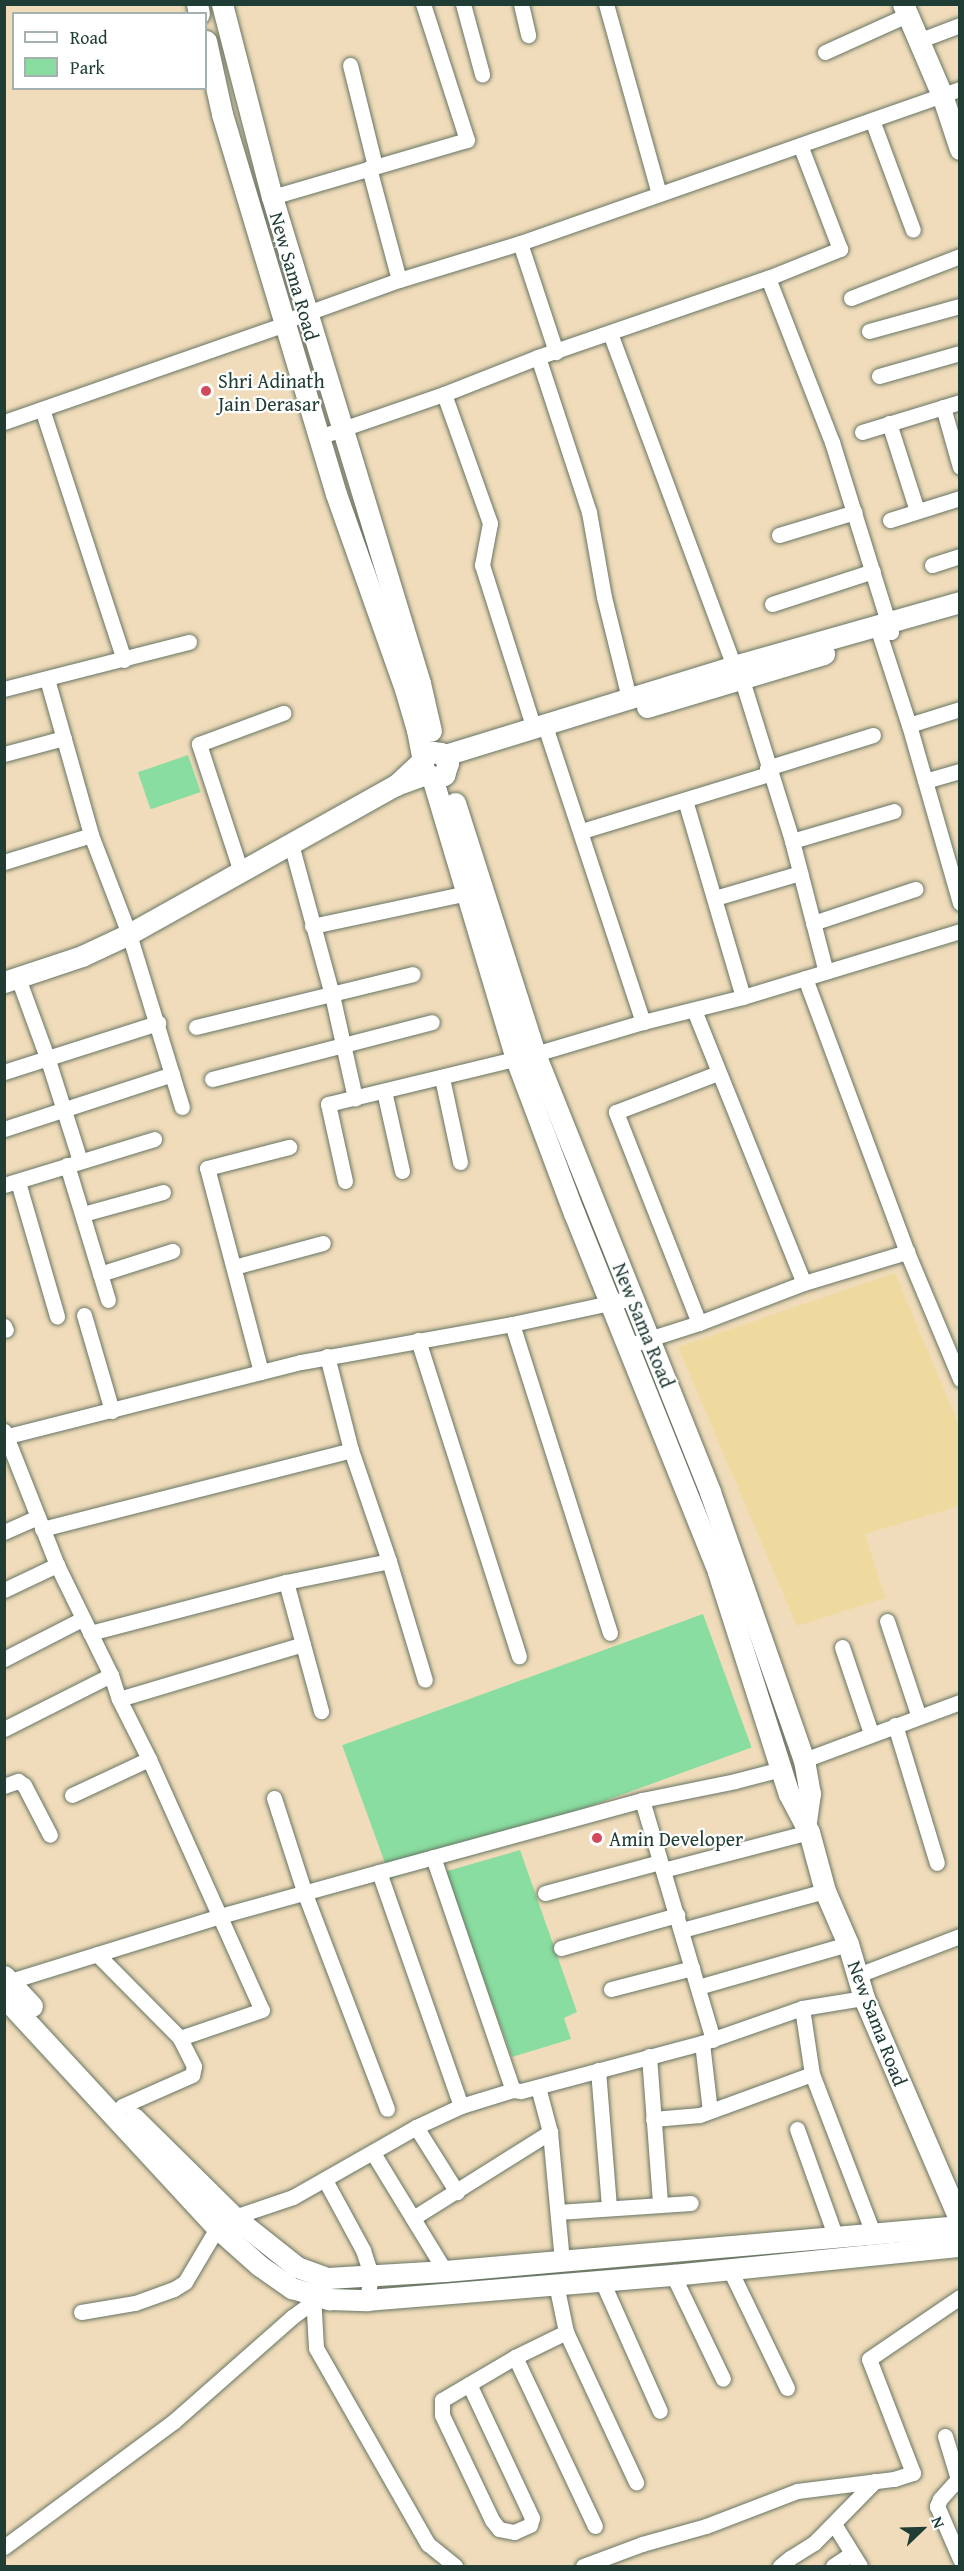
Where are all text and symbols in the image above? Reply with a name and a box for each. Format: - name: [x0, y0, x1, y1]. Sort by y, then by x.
- legend: [12, 12, 207, 90]
- text: Road: [70, 24, 108, 51]
- text: Park: [70, 54, 105, 81]
- street label: New Sama Road: [265, 209, 325, 343]
- place label: Shri Adinath Jain Derasar: [218, 368, 325, 415]
- marker: Shri Adinath Jain Derasar: [199, 384, 213, 398]
- street label: New Sama Road: [608, 1259, 680, 1391]
- place label: Amin Developer: [609, 1826, 743, 1850]
- marker: Amin Developer: [590, 1831, 604, 1845]
- street label: New Sama Road: [843, 1957, 913, 2089]
- north arrow: [892, 2499, 952, 2559]
- text: N: [925, 2512, 952, 2532]

